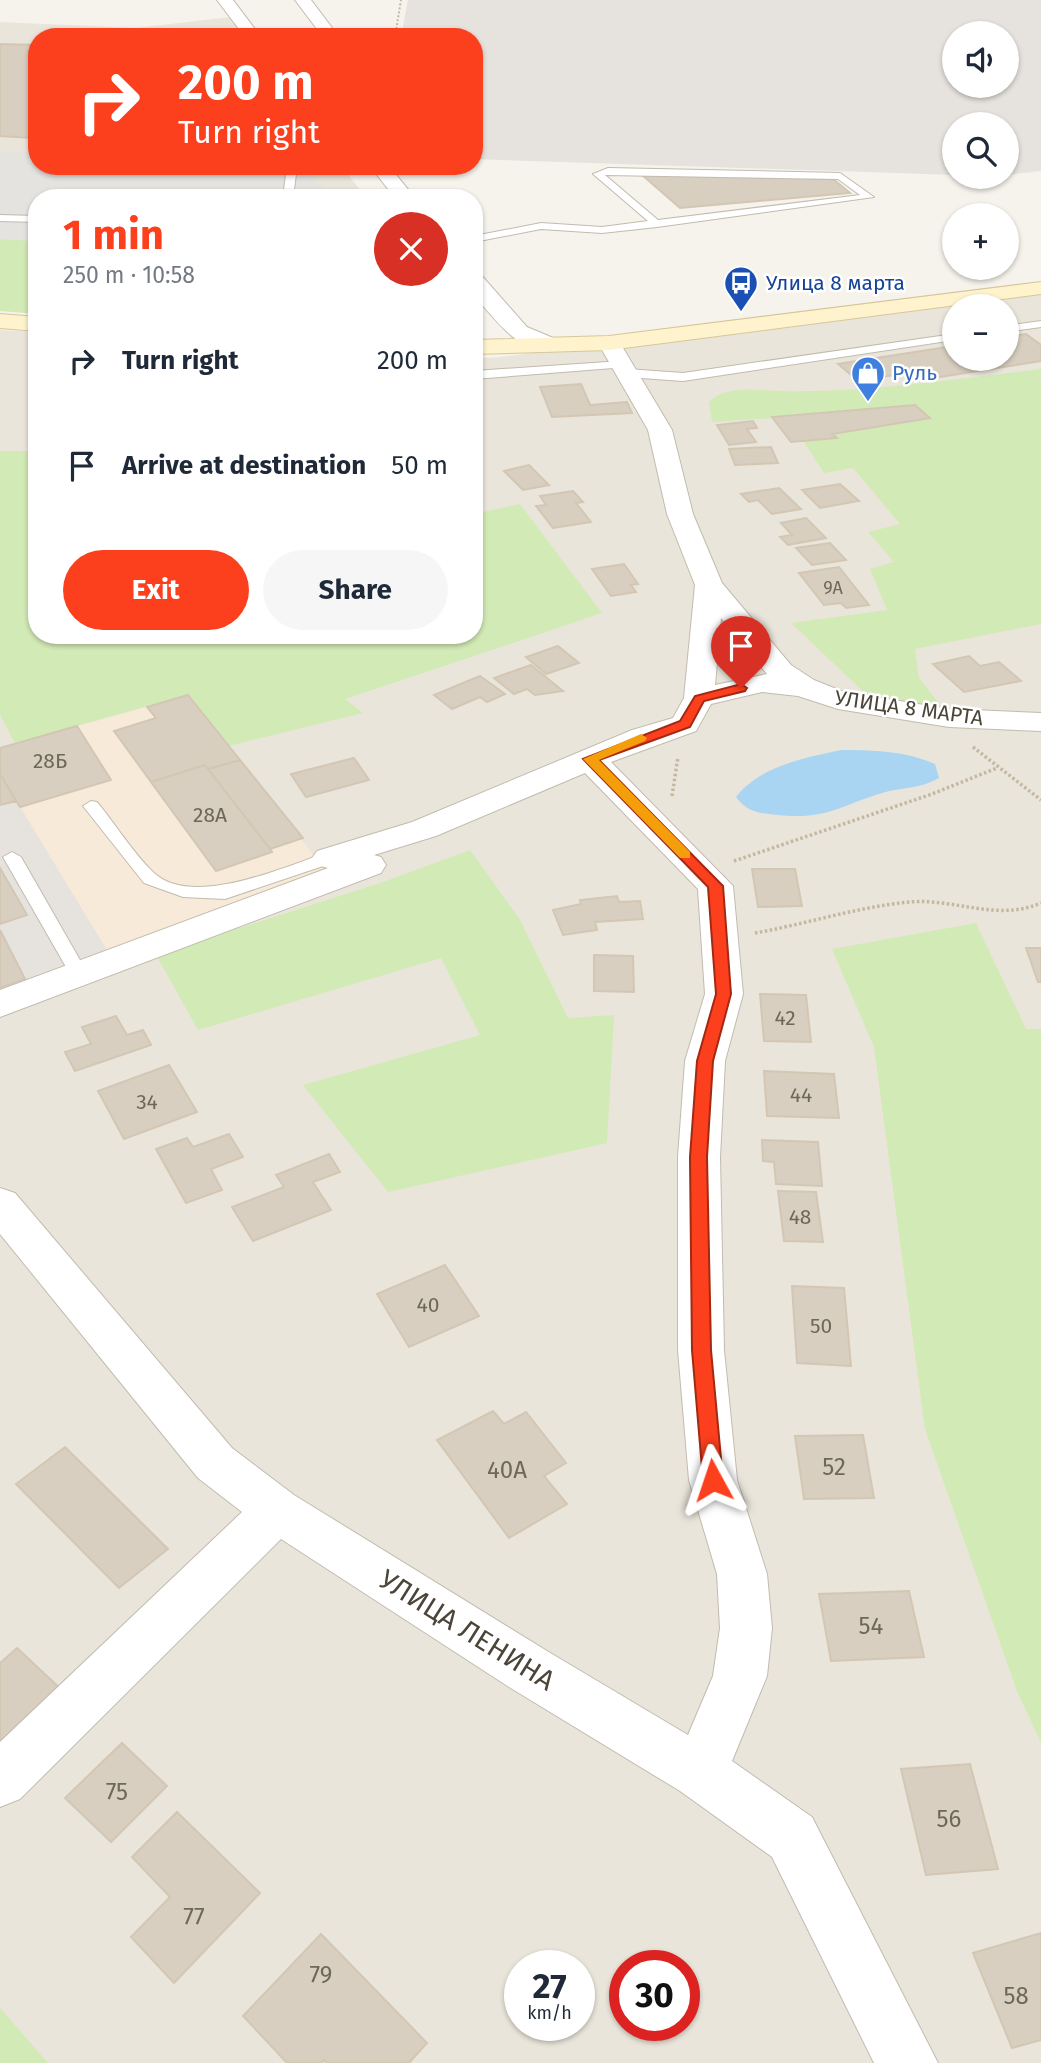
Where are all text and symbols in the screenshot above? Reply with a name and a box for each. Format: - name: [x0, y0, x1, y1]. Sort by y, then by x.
- map controls: [942, 21, 1019, 371]
- button: sound: [942, 21, 1019, 98]
- text: 200 m: [178, 53, 314, 112]
- icon: right: [63, 56, 154, 147]
- button: search: [942, 112, 1019, 189]
- text: Turn right: [178, 113, 320, 151]
- button: +: [942, 203, 1019, 280]
- text: 1 min: [63, 210, 164, 260]
- button: close: [374, 212, 448, 286]
- text: 250 m · 10:58: [63, 261, 195, 289]
- bus stop icon: Улица 8 марта: [722, 264, 760, 313]
- place label: Улица 8 марта: [766, 270, 905, 296]
- button: −: [942, 294, 1019, 371]
- icon: right: [63, 342, 101, 380]
- text: Turn right: [122, 345, 239, 376]
- text: 200 m: [377, 345, 448, 376]
- shop icon: Руль: [849, 354, 887, 403]
- place label: Руль: [892, 360, 937, 386]
- icon: arrive: [63, 447, 101, 485]
- text: Arrive at destination: [122, 450, 366, 481]
- text: 50 m: [391, 450, 448, 481]
- button: Exit: [63, 550, 249, 630]
- button: Share: [263, 550, 448, 630]
- house number: 9А: [823, 577, 843, 599]
- pin: [711, 616, 771, 688]
- icon: arrive: [722, 627, 760, 665]
- street label: УЛИЦА 8 МАРТА: [833, 685, 985, 731]
- house number: 28Б: [33, 748, 67, 774]
- house number: 28А: [193, 802, 227, 828]
- house number: 42: [774, 1005, 796, 1031]
- house number: 44: [790, 1082, 812, 1108]
- house number: 34: [136, 1089, 158, 1115]
- house number: 48: [789, 1204, 811, 1230]
- house number: 40: [417, 1292, 439, 1318]
- house number: 50: [810, 1313, 832, 1339]
- position arrow: [676, 1443, 750, 1517]
- house number: 52: [822, 1453, 846, 1481]
- house number: 40А: [487, 1456, 527, 1484]
- street label: УЛИЦА ЛЕНИНА: [373, 1563, 561, 1697]
- house number: 54: [859, 1612, 884, 1640]
- house number: 75: [106, 1778, 128, 1806]
- house number: 56: [937, 1805, 961, 1833]
- house number: 77: [183, 1903, 205, 1931]
- speed limit sign: 30: [609, 1950, 700, 2041]
- house number: 79: [310, 1961, 332, 1989]
- text: 27: [532, 1965, 567, 2007]
- house number: 58: [1003, 1982, 1029, 2010]
- text: km/h: [527, 2002, 572, 2024]

